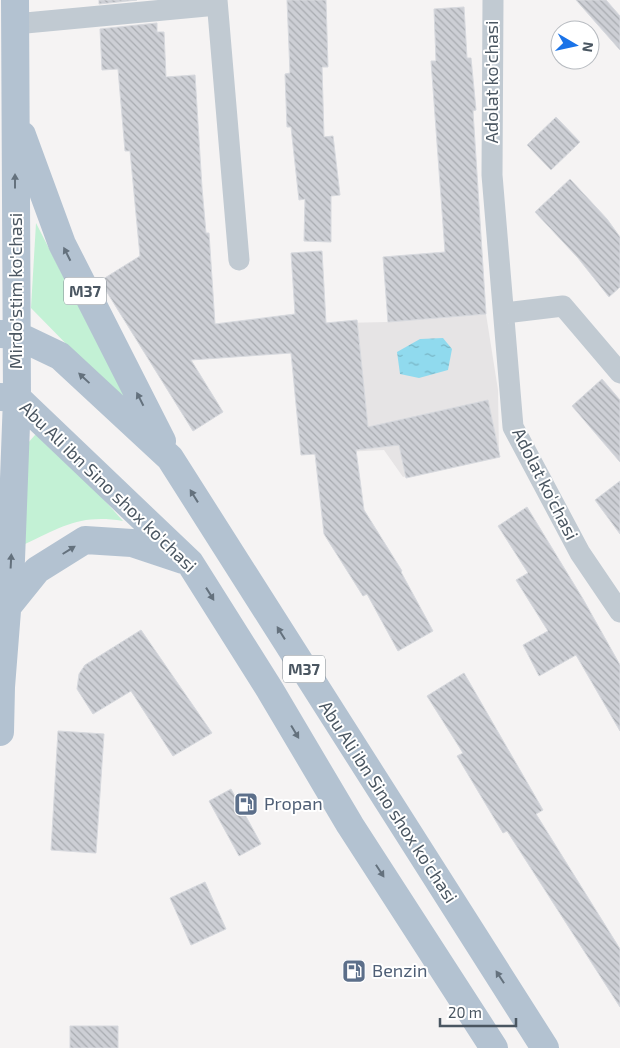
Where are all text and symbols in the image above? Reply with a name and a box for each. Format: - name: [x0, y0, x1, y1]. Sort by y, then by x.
- north arrow: [550, 20, 600, 70]
- street label: Adolat ko'chasi: [480, 21, 502, 143]
- text: N: [579, 41, 598, 53]
- one-way arrow: [11, 173, 19, 189]
- street label: Mirdo'stim ko'chasi: [4, 213, 26, 369]
- one-way arrow: [63, 247, 71, 262]
- road number: M37: [64, 278, 106, 304]
- one-way arrow: [78, 372, 90, 384]
- one-way arrow: [136, 392, 144, 406]
- street label: Abu Ali ibn Sino shox ko'chasi: [16, 396, 202, 576]
- street label: Adolat ko'chasi: [508, 424, 584, 543]
- one-way arrow: [190, 489, 199, 503]
- one-way arrow: [62, 546, 75, 555]
- one-way arrow: [8, 553, 16, 569]
- one-way arrow: [205, 588, 215, 601]
- one-way arrow: [277, 627, 286, 640]
- road number: M37: [283, 656, 325, 682]
- street label: Abu Ali ibn Sino shox ko'chasi: [315, 696, 463, 907]
- one-way arrow: [291, 726, 300, 739]
- fuel station icon: Propan: [233, 791, 259, 817]
- place label: Propan: [264, 792, 323, 814]
- one-way arrow: [375, 864, 385, 878]
- fuel station icon: Benzin: [341, 958, 367, 984]
- place label: Benzin: [372, 959, 427, 981]
- one-way arrow: [496, 970, 505, 984]
- scale bar: [440, 996, 516, 1028]
- text: 20 m: [448, 1003, 482, 1021]

